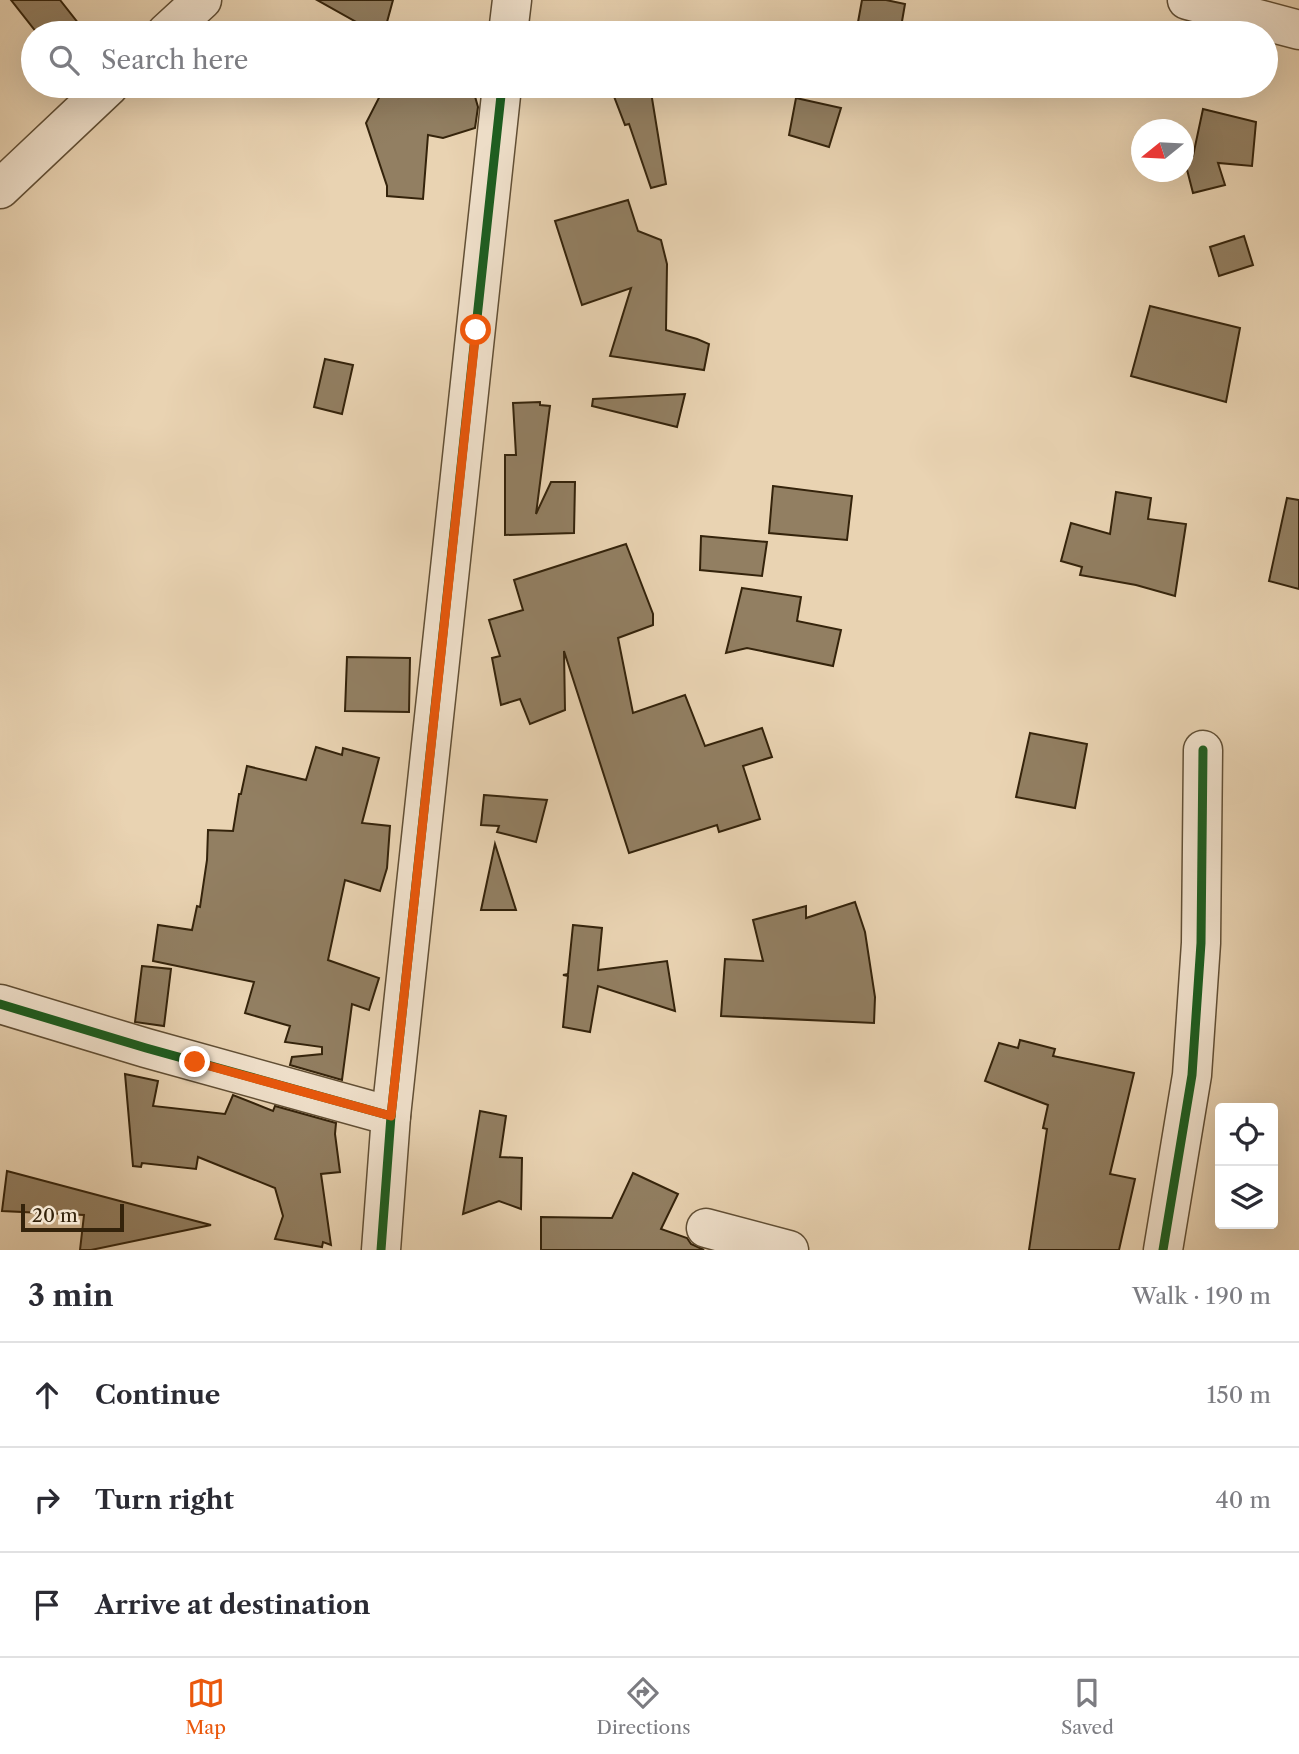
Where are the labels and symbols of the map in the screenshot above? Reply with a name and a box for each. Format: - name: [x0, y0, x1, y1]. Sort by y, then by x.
- north arrow: [1131, 119, 1194, 182]
- route start: [460, 314, 491, 345]
- route end: [179, 1046, 210, 1077]
- scale bar: [21, 1201, 124, 1233]

